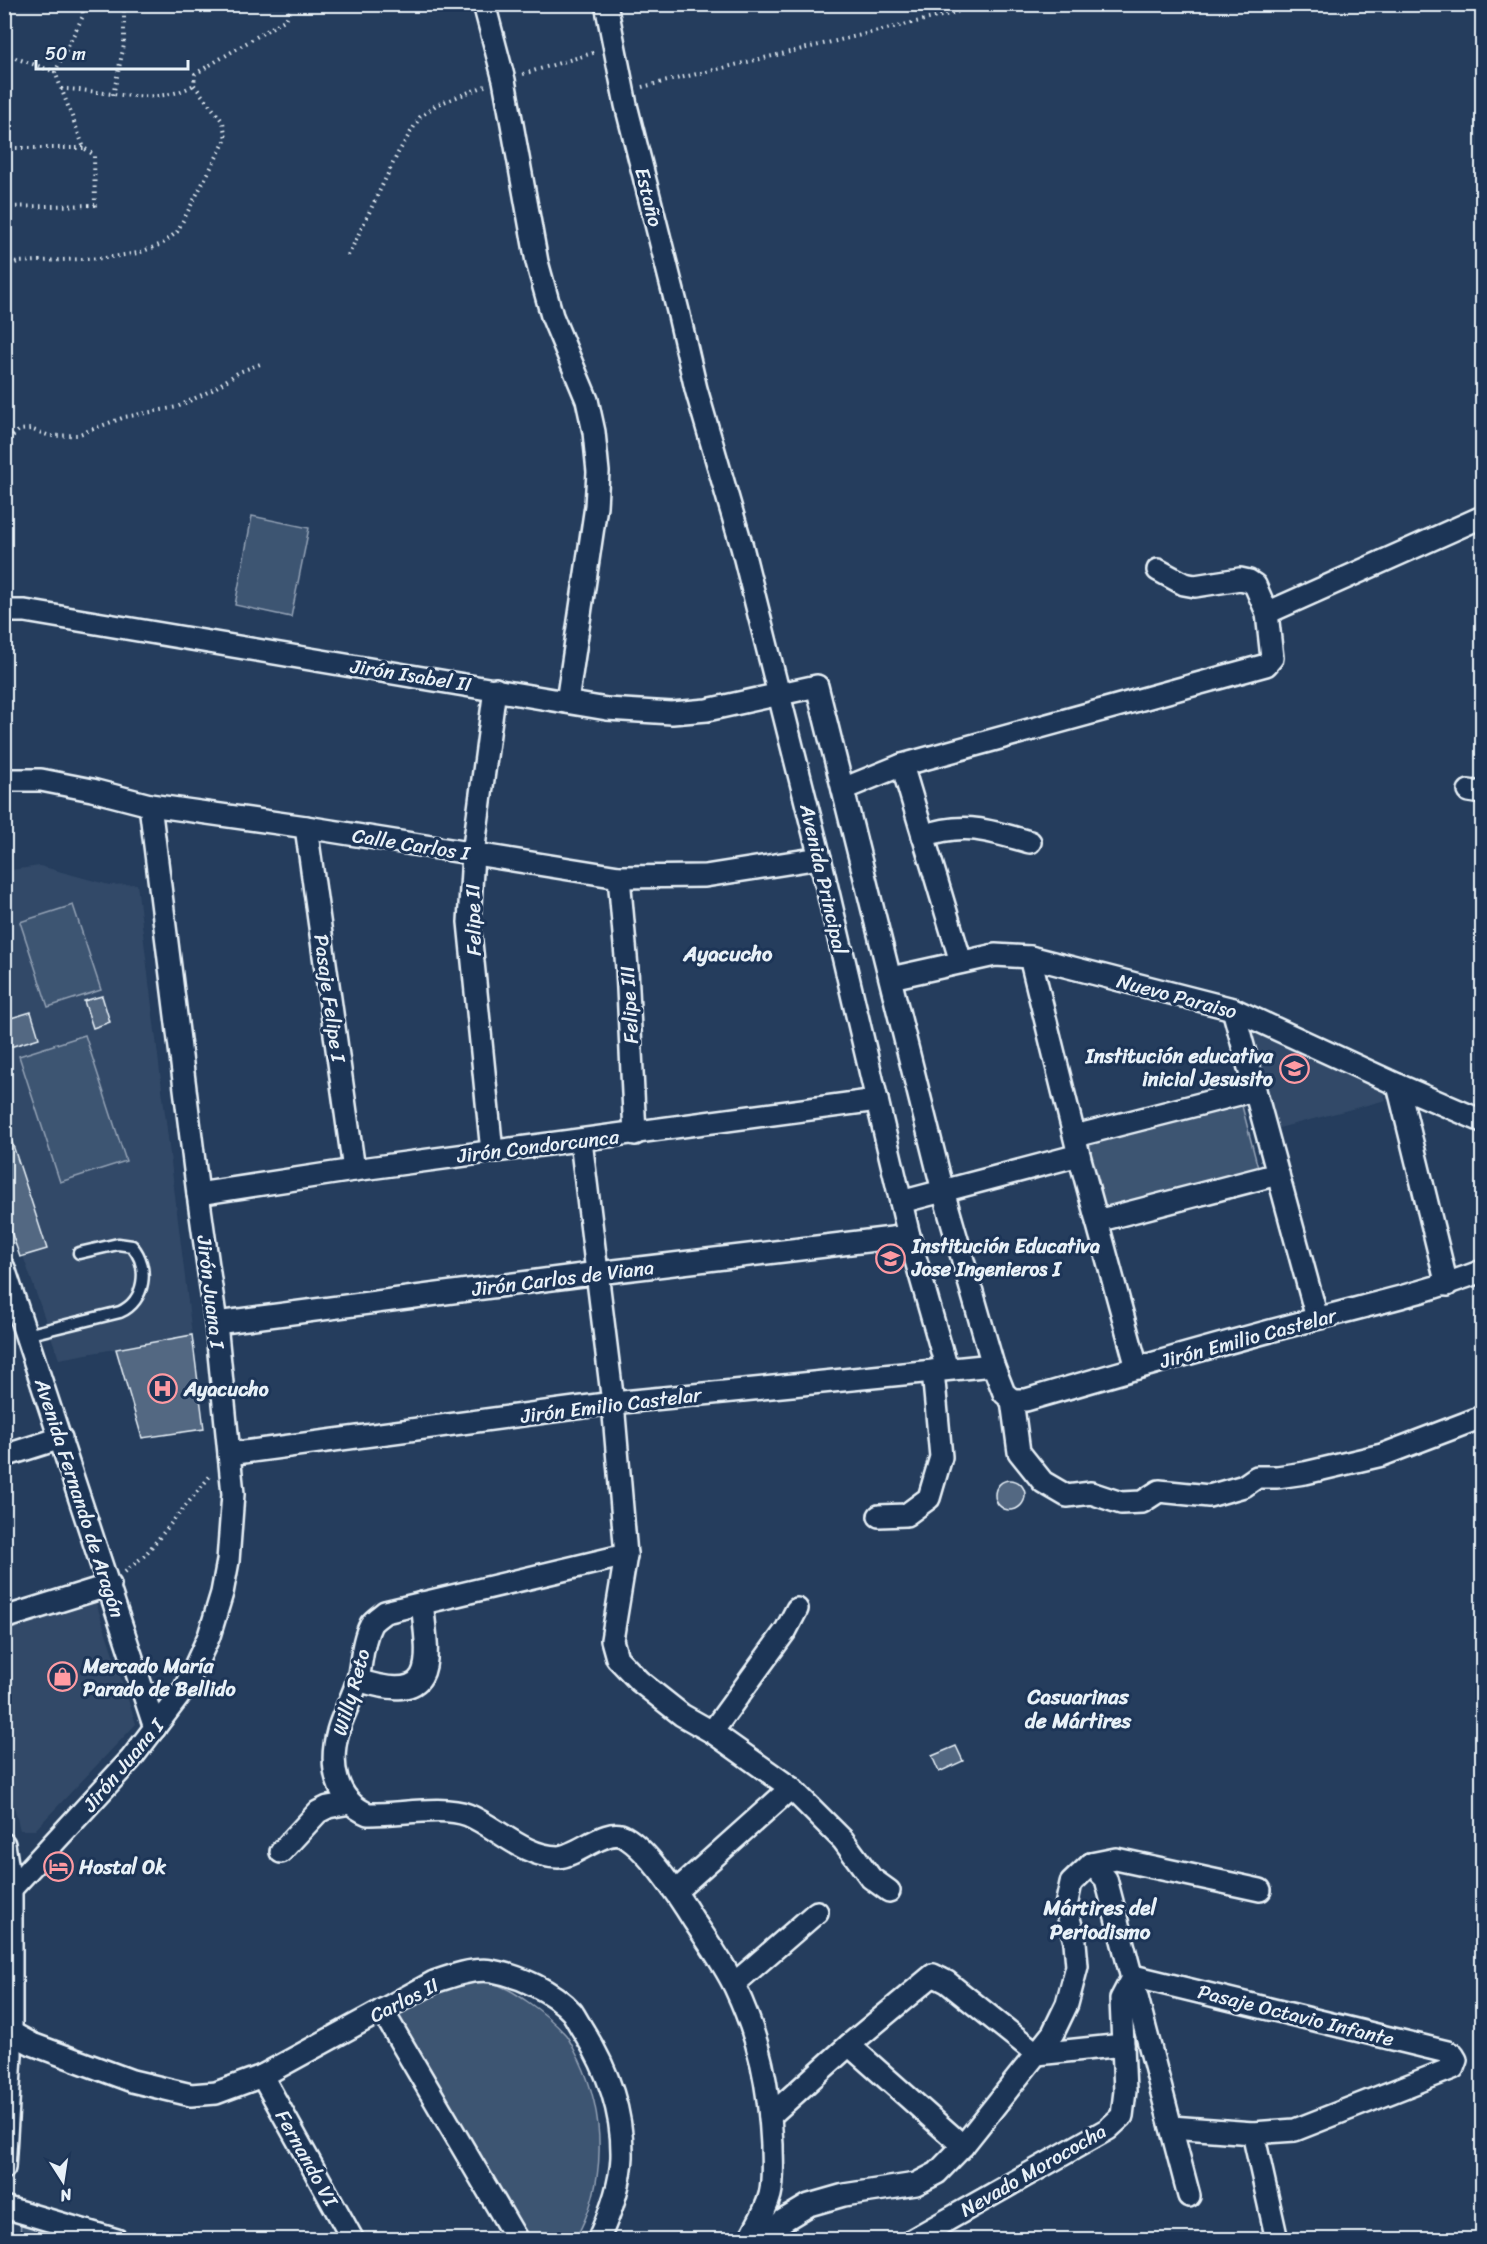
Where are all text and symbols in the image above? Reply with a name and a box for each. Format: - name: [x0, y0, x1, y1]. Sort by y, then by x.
- scale bar: [36, 33, 188, 71]
- text: 50 m: [45, 38, 86, 70]
- street label: Estaño: [624, 164, 673, 230]
- street label: Jirón Isabel II: [347, 649, 474, 702]
- street label: Avenida Principal: [789, 800, 858, 959]
- street label: Calle Carlos I: [350, 818, 473, 871]
- street label: Felipe II: [455, 884, 492, 956]
- street label: Pasaje Felipe I: [303, 932, 356, 1065]
- district label: Ayacucho: [683, 935, 773, 973]
- street label: Nuevo Paraiso: [1113, 964, 1241, 1029]
- street label: Felipe III: [610, 965, 649, 1045]
- place label: Institución educativa inicial Jesusito: [1085, 1039, 1274, 1097]
- school or university icon: Institución educativa inicial Jesusito: [1278, 1052, 1310, 1084]
- street label: Jirón Condorcunca: [454, 1119, 622, 1174]
- place label: Institución Educativa Jose Ingenieros I: [911, 1229, 1100, 1287]
- street label: Jirón Juana I: [186, 1233, 235, 1352]
- school or university icon: Institución Educativa Jose Ingenieros I: [875, 1242, 907, 1274]
- street label: Jirón Carlos de Viana: [469, 1250, 656, 1307]
- street label: Jirón Emilio Castelar: [1155, 1298, 1342, 1379]
- place label: Ayacucho: [183, 1372, 269, 1407]
- street label: Avenida Fernando de Aragón: [24, 1373, 135, 1623]
- hospital icon: Ayacucho: [147, 1373, 179, 1405]
- street label: Jirón Emilio Castelar: [518, 1377, 705, 1434]
- street label: Willy Reto: [322, 1645, 381, 1740]
- place label: Mercado María Parado de Bellido: [82, 1649, 236, 1707]
- shop icon: Mercado María Parado de Bellido: [46, 1661, 78, 1693]
- district label: Casuarinas de Mártires: [1025, 1678, 1131, 1740]
- street label: Jirón Juana I: [73, 1710, 174, 1821]
- place label: Hostal Ok: [78, 1850, 167, 1885]
- hotel icon: Hostal Ok: [42, 1851, 74, 1883]
- district label: Mártires del Periodismo: [1043, 1889, 1157, 1951]
- street label: Carlos II: [363, 1968, 445, 2033]
- street label: Pasaje Octavio Infante: [1194, 1974, 1398, 2057]
- street label: Fernando VI: [265, 2103, 348, 2214]
- street label: Nevado Morococha: [953, 2114, 1113, 2227]
- north arrow: [33, 2151, 93, 2211]
- text: N: [57, 2180, 75, 2211]

